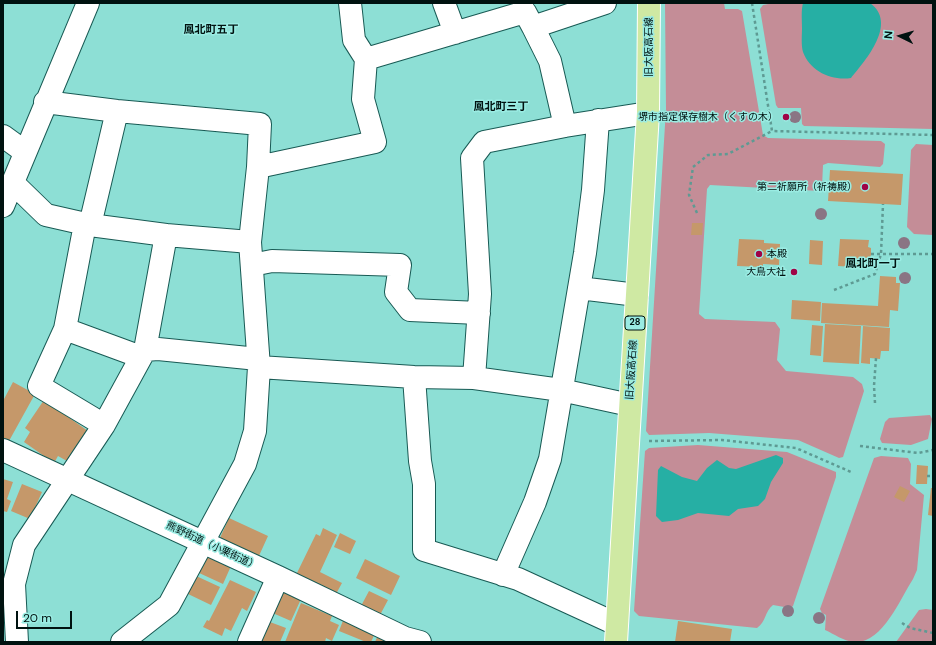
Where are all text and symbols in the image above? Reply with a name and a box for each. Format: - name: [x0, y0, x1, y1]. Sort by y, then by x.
- north arrow: [880, 16, 920, 56]
- street label: 旧大阪高石線: [643, 17, 655, 77]
- district label: 鳳北町五丁: [184, 23, 238, 37]
- text: N: [881, 30, 895, 40]
- district label: 鳳北町三丁: [474, 100, 528, 114]
- place label: 堺市指定保存樹木（くすの木）: [638, 111, 778, 123]
- marker: 堺市指定保存樹木（くすの木）: [781, 112, 791, 122]
- place label: 第二祈願所（祈祷殿）: [757, 181, 857, 193]
- marker: 第二祈願所（祈祷殿）: [860, 182, 870, 192]
- place label: 本殿: [767, 248, 787, 260]
- marker: 本殿: [754, 249, 764, 259]
- district label: 鳳北町一丁: [846, 257, 900, 271]
- place label: 大鳥大社: [746, 266, 786, 278]
- marker: 大鳥大社: [789, 267, 799, 277]
- road number: 28: [625, 316, 645, 330]
- street label: 旧大阪高石線: [624, 340, 640, 400]
- street label: 熊野街道（小栗街道）: [164, 519, 260, 573]
- scale bar: [18, 603, 74, 629]
- text: 20 m: [23, 610, 52, 626]

